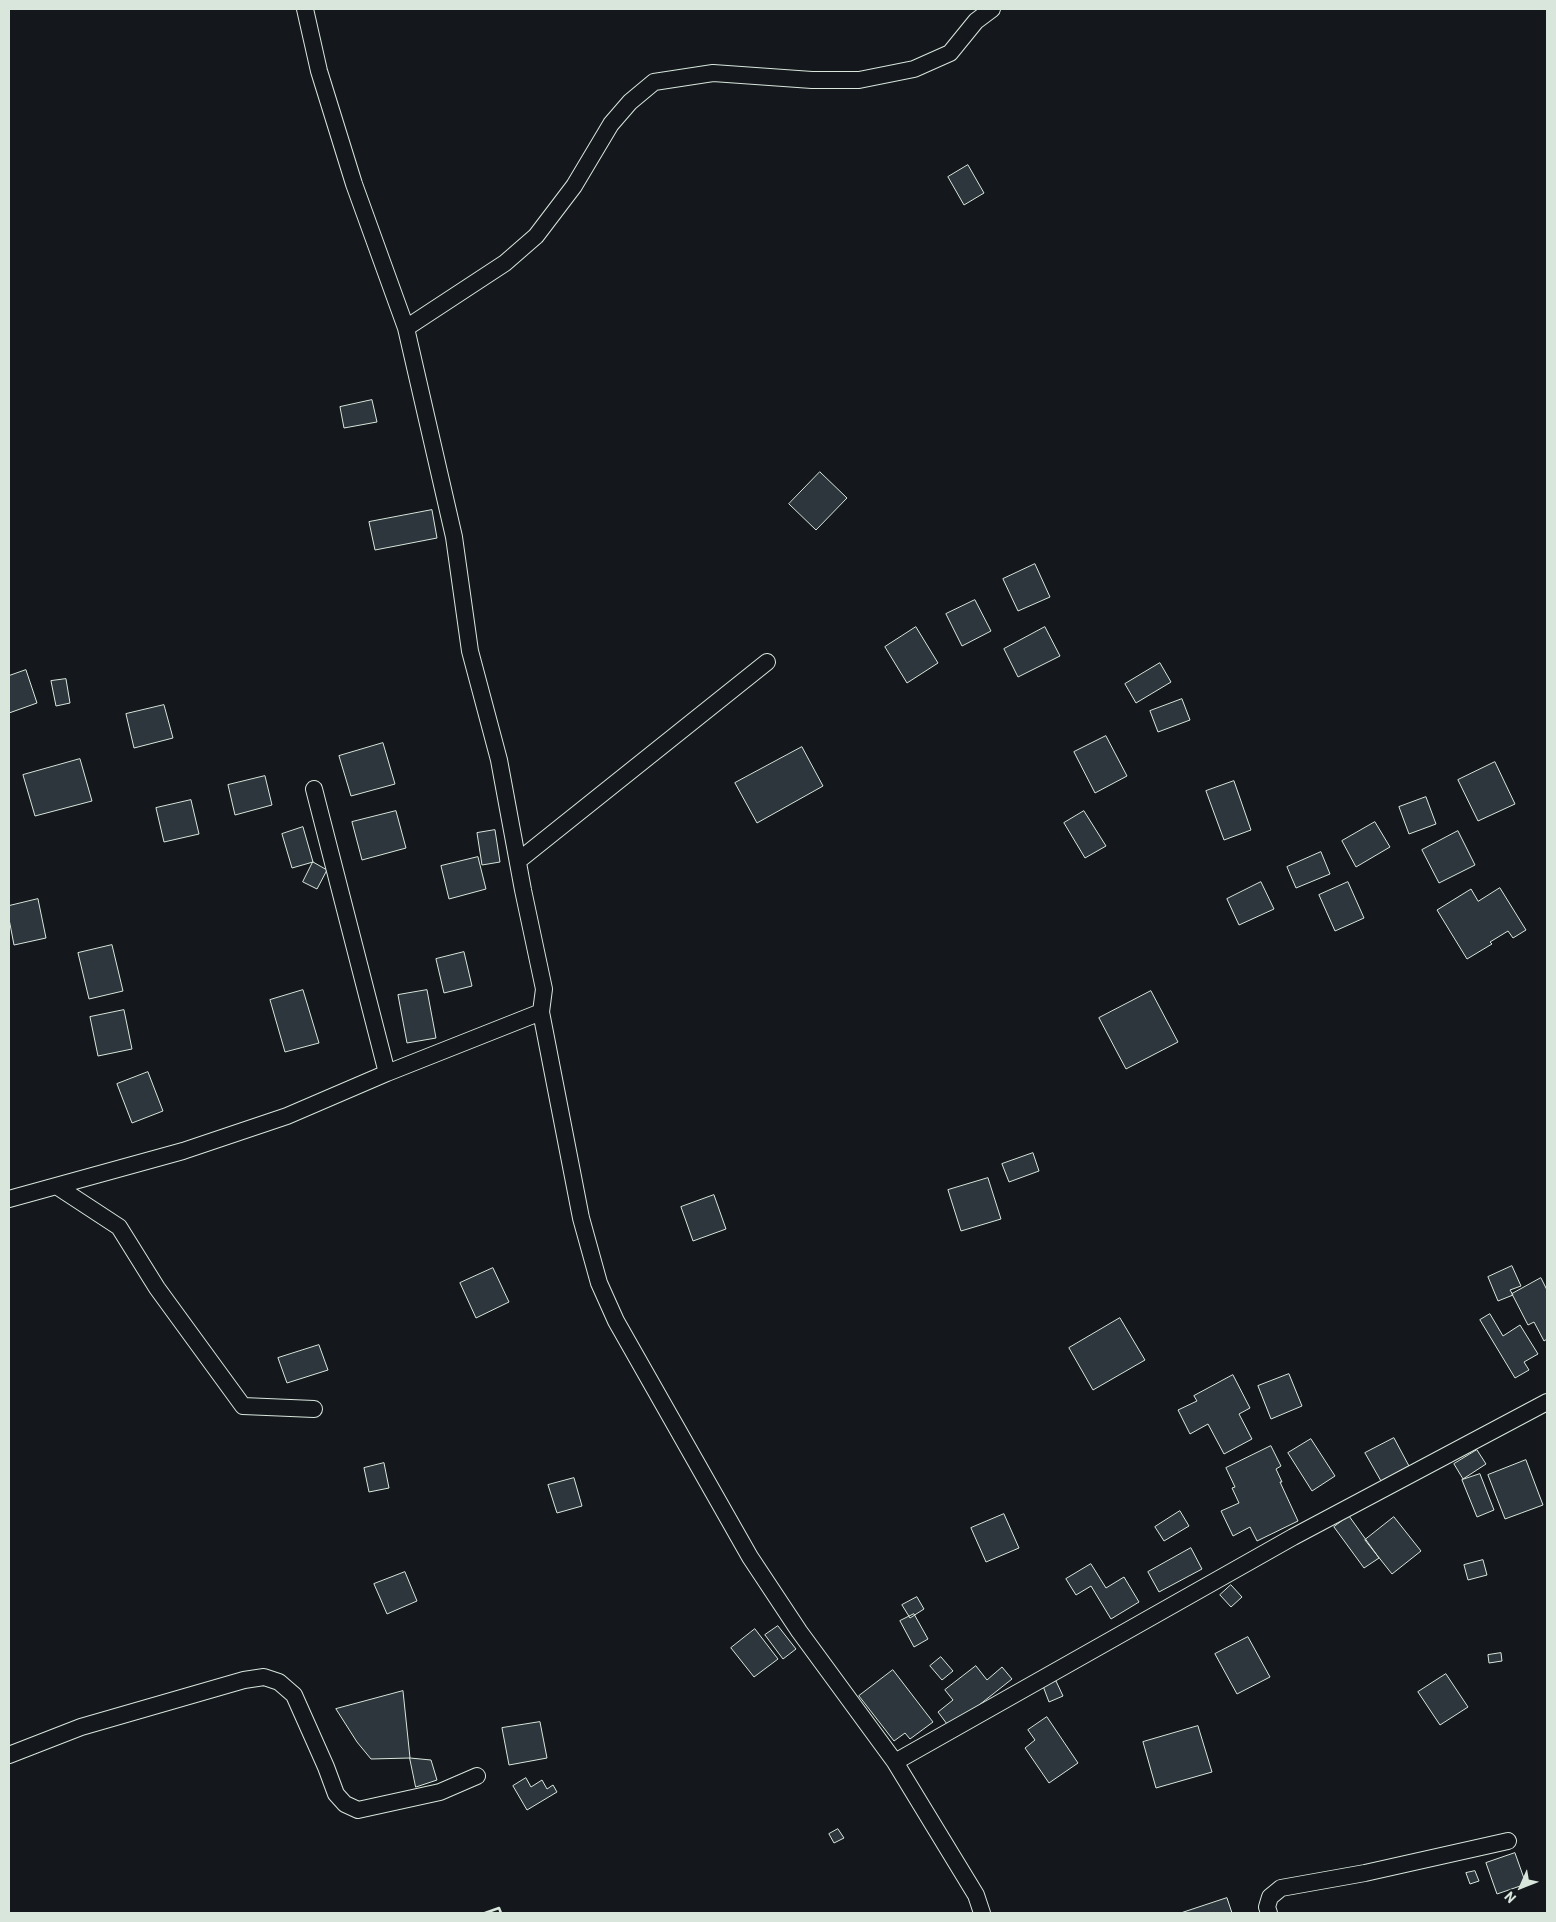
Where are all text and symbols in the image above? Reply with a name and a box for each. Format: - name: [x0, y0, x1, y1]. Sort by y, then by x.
- north arrow: [1496, 1862, 1546, 1912]
- text: N: [1501, 1889, 1519, 1907]

